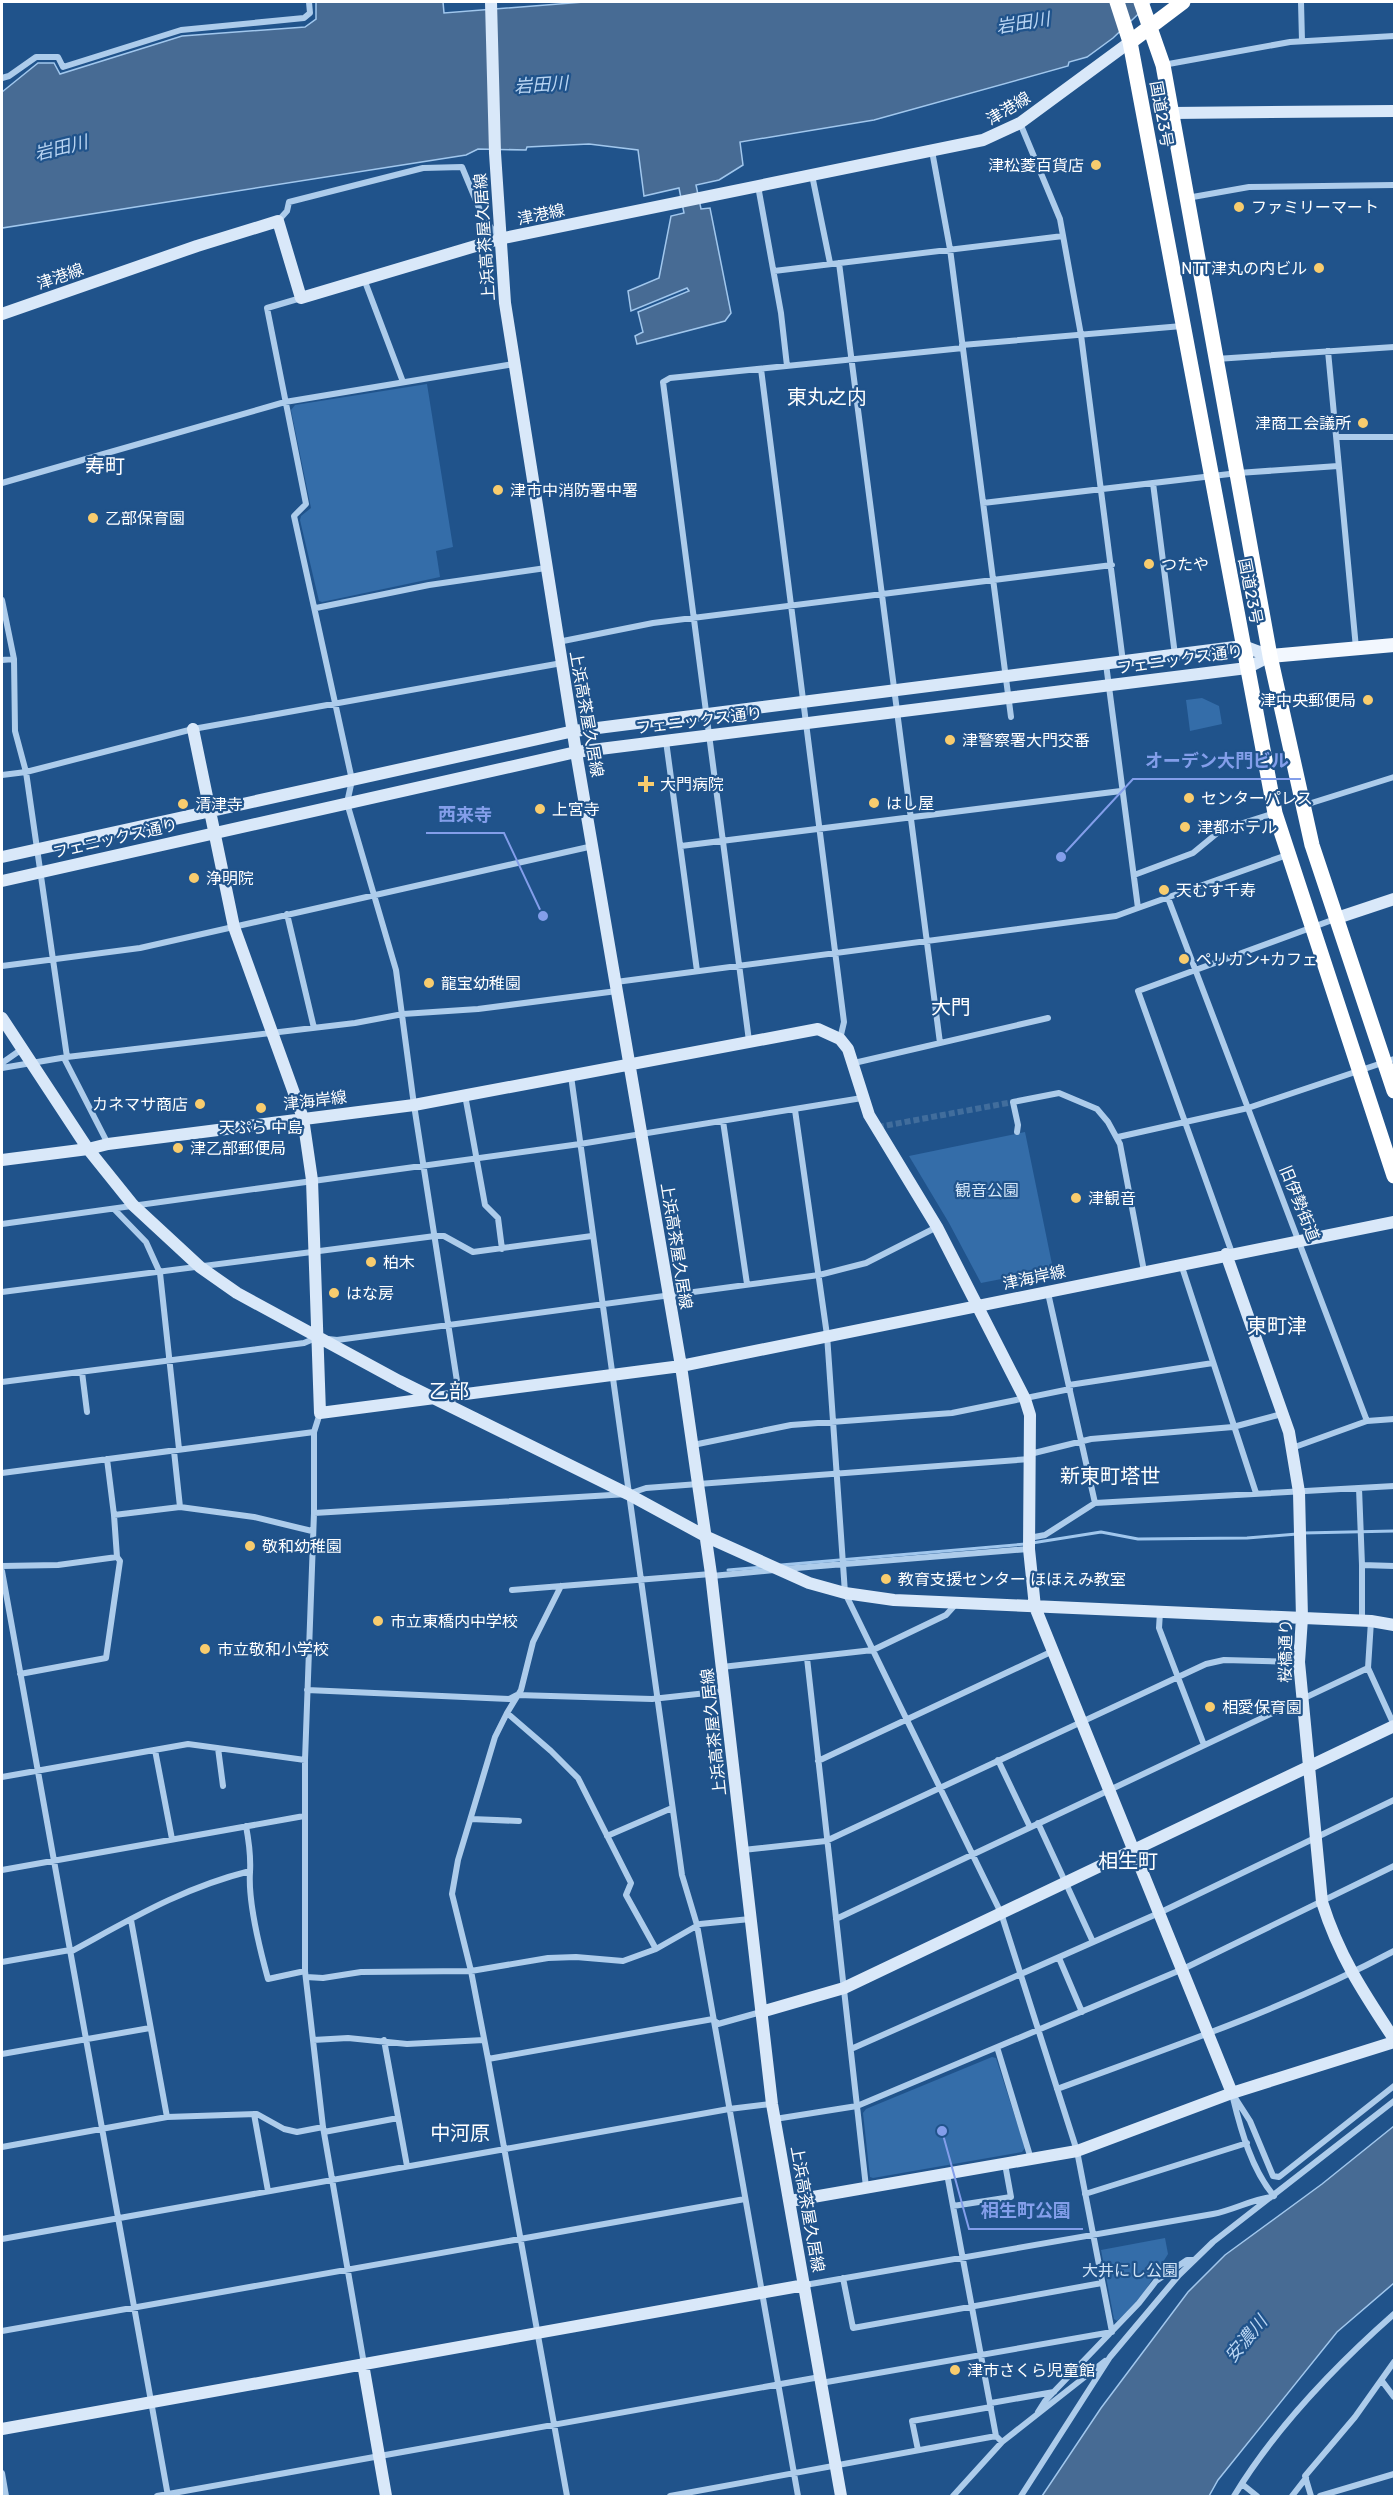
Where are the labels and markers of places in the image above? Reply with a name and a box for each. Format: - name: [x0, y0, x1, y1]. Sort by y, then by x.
- place label: 津松菱百貨店: [988, 156, 1084, 175]
- marker: 津松菱百貨店: [1089, 158, 1103, 172]
- place label: ファミリーマート: [1251, 198, 1379, 217]
- marker: ファミリーマート: [1232, 200, 1246, 214]
- place label: NTT津丸の内ビル: [1181, 259, 1307, 278]
- marker: NTT津丸の内ビル: [1312, 261, 1326, 275]
- place label: 津商工会議所: [1255, 414, 1351, 433]
- marker: 津商工会議所: [1356, 416, 1370, 430]
- place label: 津市中消防署中署: [510, 481, 638, 500]
- marker: 津市中消防署中署: [491, 483, 505, 497]
- place label: 乙部保育園: [105, 509, 185, 528]
- marker: 乙部保育園: [86, 511, 100, 525]
- place label: つたや: [1161, 555, 1209, 574]
- marker: つたや: [1142, 557, 1156, 571]
- place label: 津中央郵便局: [1260, 691, 1356, 710]
- marker: 津中央郵便局: [1361, 693, 1375, 707]
- place label: 津警察署大門交番: [962, 731, 1090, 750]
- marker: 津警察署大門交番: [943, 733, 957, 747]
- callout: オーデン大門ビル: [1133, 743, 1301, 779]
- marker: 大門病院: [637, 775, 655, 793]
- place label: 大門病院: [660, 775, 724, 794]
- place label: センターパレス: [1201, 789, 1313, 808]
- marker: センターパレス: [1182, 791, 1196, 805]
- place label: はし屋: [886, 794, 934, 813]
- place label: 清津寺: [195, 795, 243, 814]
- marker: はし屋: [867, 796, 881, 810]
- marker: 清津寺: [176, 797, 190, 811]
- callout: 西来寺: [426, 797, 504, 833]
- place label: 上宮寺: [552, 800, 600, 819]
- marker: 上宮寺: [533, 802, 547, 816]
- place label: 津都ホテル: [1197, 818, 1277, 837]
- marker: 津都ホテル: [1178, 820, 1192, 834]
- place label: 浄明院: [206, 869, 254, 888]
- marker: 浄明院: [187, 871, 201, 885]
- place label: 天むす千寿: [1176, 881, 1256, 900]
- marker: 天むす千寿: [1157, 883, 1171, 897]
- place label: ペリカン+カフェ: [1196, 950, 1318, 969]
- marker: ペリカン+カフェ: [1177, 952, 1191, 966]
- place label: 龍宝幼稚園: [441, 974, 521, 993]
- marker: 龍宝幼稚園: [422, 976, 436, 990]
- place label: カネマサ商店: [92, 1095, 188, 1114]
- marker: カネマサ商店: [193, 1097, 207, 1111]
- marker: 天ぷら 中島: [254, 1101, 268, 1115]
- place label: 天ぷら 中島: [219, 1118, 303, 1137]
- place label: 津乙部郵便局: [190, 1139, 286, 1158]
- marker: 津乙部郵便局: [171, 1141, 185, 1155]
- place label: 津観音: [1088, 1189, 1136, 1208]
- marker: 津観音: [1069, 1191, 1083, 1205]
- place label: 柏木: [383, 1253, 415, 1272]
- marker: 柏木: [364, 1255, 378, 1269]
- place label: はな房: [346, 1284, 394, 1303]
- marker: はな房: [327, 1286, 341, 1300]
- place label: 敬和幼稚園: [262, 1537, 342, 1556]
- marker: 敬和幼稚園: [243, 1539, 257, 1553]
- place label: 教育支援センター ほほえみ教室: [898, 1570, 1126, 1589]
- marker: 教育支援センター ほほえみ教室: [879, 1572, 893, 1586]
- place label: 市立東橋内中学校: [390, 1612, 518, 1631]
- marker: 市立東橋内中学校: [371, 1614, 385, 1628]
- place label: 市立敬和小学校: [217, 1640, 329, 1659]
- marker: 市立敬和小学校: [198, 1642, 212, 1656]
- place label: 相愛保育園: [1222, 1698, 1302, 1717]
- marker: 相愛保育園: [1203, 1700, 1217, 1714]
- callout: 相生町公園: [969, 2193, 1083, 2229]
- place label: 津市さくら児童館: [967, 2361, 1095, 2380]
- marker: 津市さくら児童館: [948, 2363, 962, 2377]

